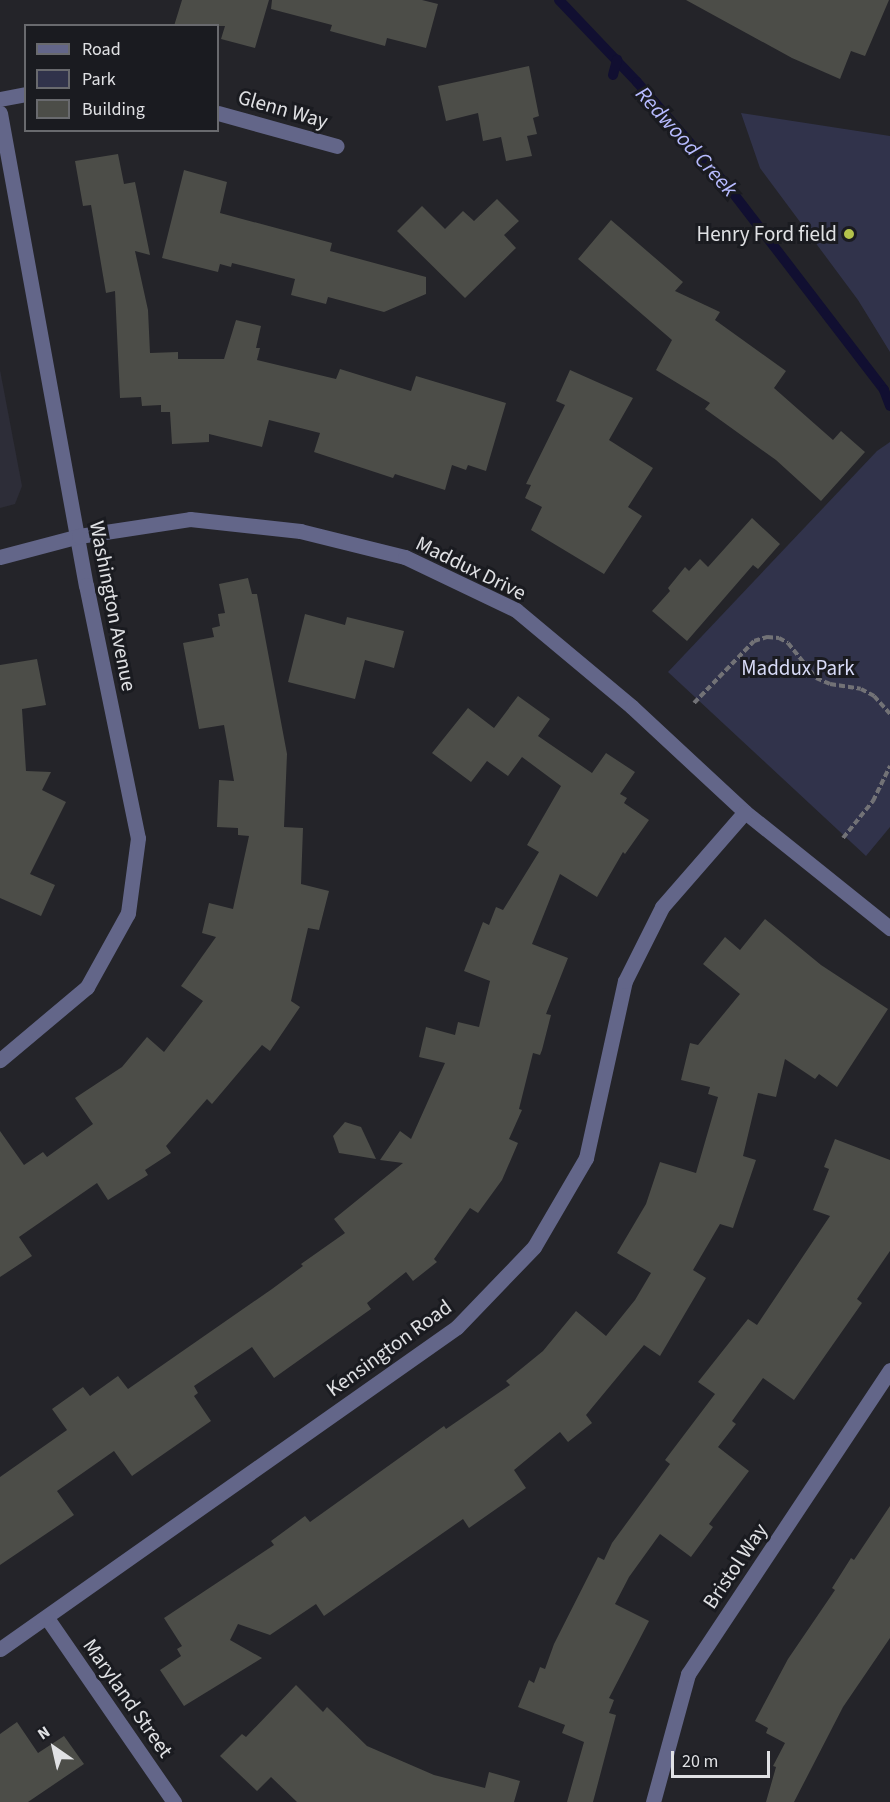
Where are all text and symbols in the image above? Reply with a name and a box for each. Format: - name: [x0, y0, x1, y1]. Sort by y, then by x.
- legend: [24, 24, 219, 132]
- text: Road: [82, 37, 121, 62]
- text: Park: [82, 67, 116, 92]
- water label: Redwood Creek: [629, 81, 743, 203]
- street label: Glenn Way: [235, 84, 331, 134]
- text: Building: [82, 97, 145, 122]
- place label: Henry Ford field: [696, 221, 837, 247]
- marker: Henry Ford field: [842, 227, 856, 241]
- street label: Washington Avenue: [84, 519, 142, 693]
- street label: Maddux Drive: [412, 530, 530, 606]
- park label: Maddux Park: [741, 655, 855, 681]
- street label: Kensington Road: [321, 1294, 457, 1402]
- street label: Bristol Way: [697, 1519, 773, 1613]
- street label: Maryland Street: [78, 1634, 178, 1762]
- north arrow: [24, 1718, 84, 1778]
- text: N: [33, 1721, 54, 1745]
- scale bar: [674, 1739, 773, 1777]
- text: 20 m: [682, 1749, 718, 1774]

